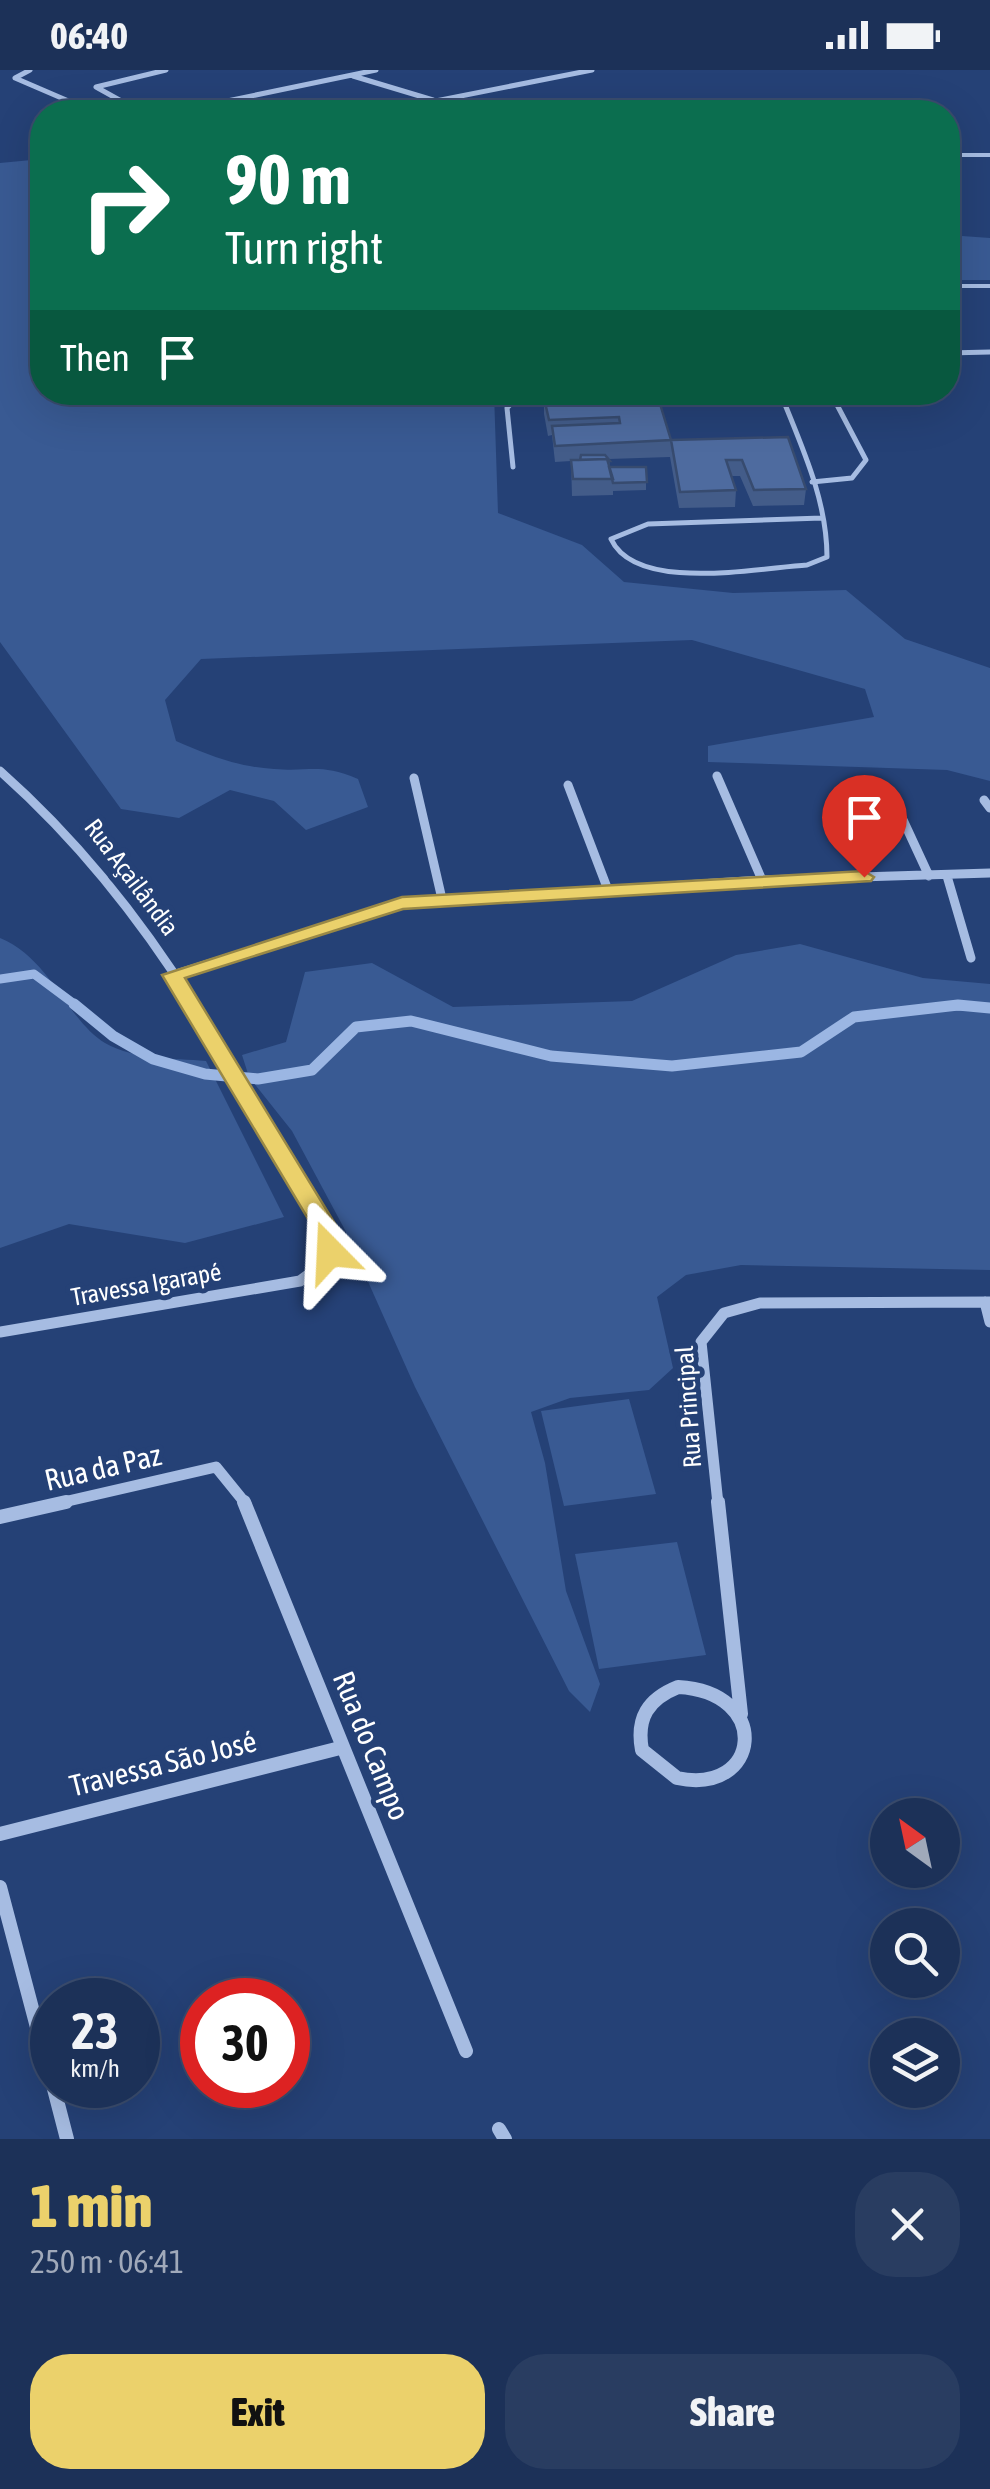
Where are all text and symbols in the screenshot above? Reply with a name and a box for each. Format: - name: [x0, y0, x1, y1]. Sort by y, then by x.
- text: 06:40: [50, 14, 128, 57]
- text: 90 m: [225, 139, 351, 219]
- icon: right: [60, 140, 190, 270]
- text: Turn right: [225, 222, 383, 274]
- icon: arrive: [150, 330, 205, 385]
- text: Then: [60, 336, 130, 379]
- pin: [822, 775, 907, 878]
- icon: arrive: [837, 790, 892, 845]
- street label: Rua Açailândia: [79, 813, 185, 941]
- position arrow: [278, 1200, 382, 1304]
- street label: Travessa Igarapé: [69, 1257, 223, 1311]
- street label: Rua Principal: [670, 1345, 706, 1469]
- street label: Rua da Paz: [41, 1437, 165, 1497]
- street label: Rua do Campo: [327, 1666, 417, 1825]
- street label: Travessa São José: [66, 1723, 260, 1803]
- north arrow: [870, 1798, 960, 1888]
- map controls: [870, 1798, 960, 2108]
- button: search: [870, 1908, 960, 1998]
- speed limit sign: 30: [180, 1978, 310, 2108]
- text: 23: [71, 2002, 118, 2060]
- button: layers: [870, 2018, 960, 2108]
- text: km/h: [70, 2054, 120, 2082]
- text: 1 min: [30, 2171, 153, 2240]
- button: close: [855, 2172, 960, 2277]
- text: 250 m · 06:41: [30, 2243, 184, 2280]
- button: Exit: [30, 2354, 485, 2469]
- button: Share: [505, 2354, 960, 2469]

